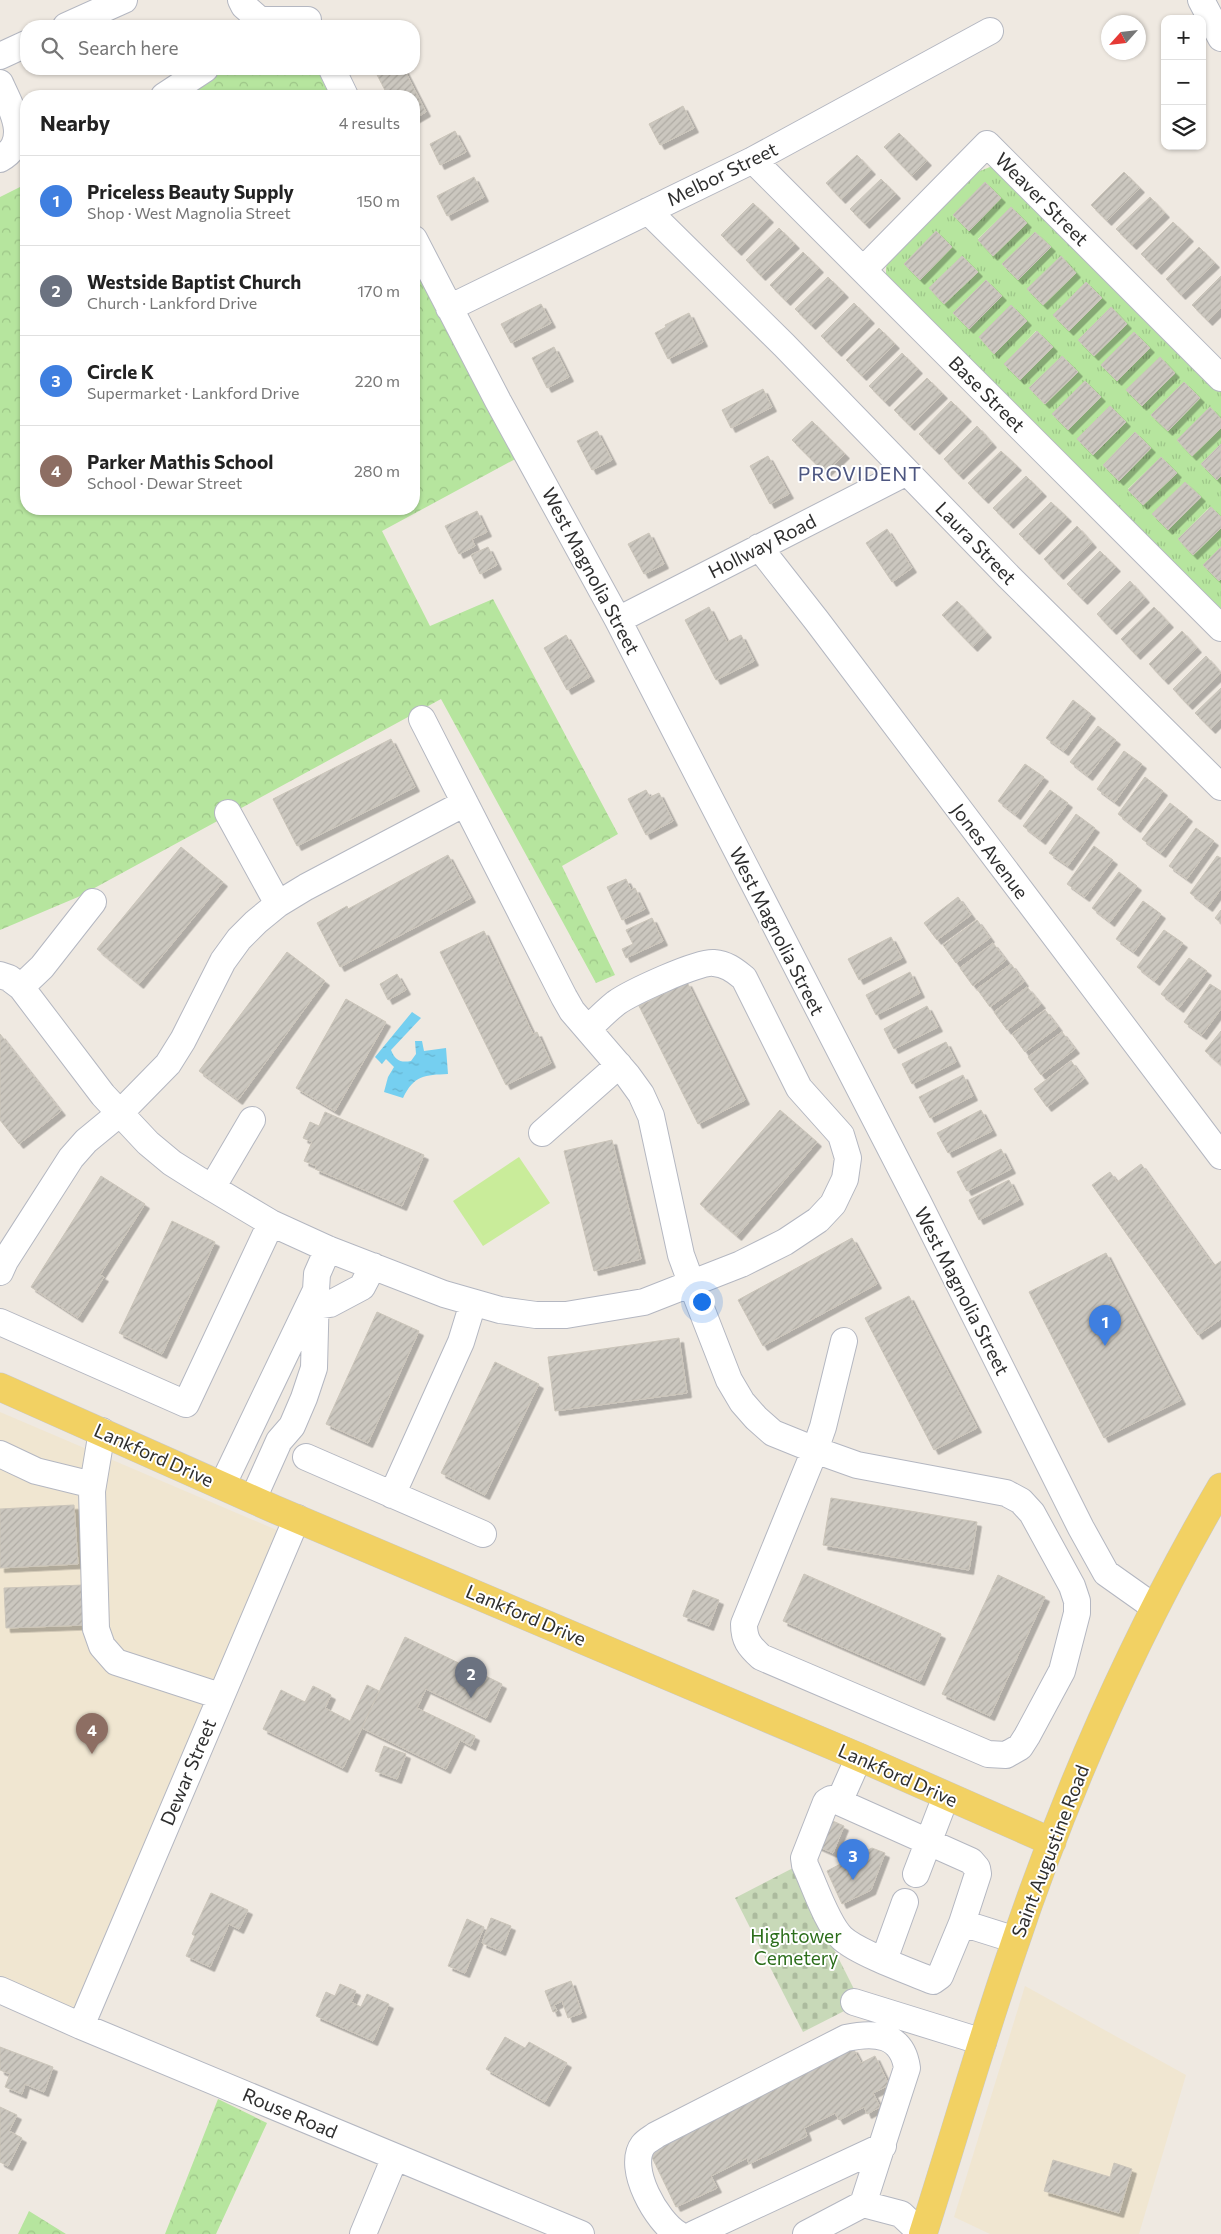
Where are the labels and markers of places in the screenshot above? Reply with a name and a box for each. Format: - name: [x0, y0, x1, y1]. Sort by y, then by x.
- pin: 1: [1089, 1305, 1121, 1346]
- pin: 2: [455, 1657, 487, 1698]
- pin: 4: [76, 1713, 108, 1754]
- pin: 3: [837, 1839, 869, 1880]

